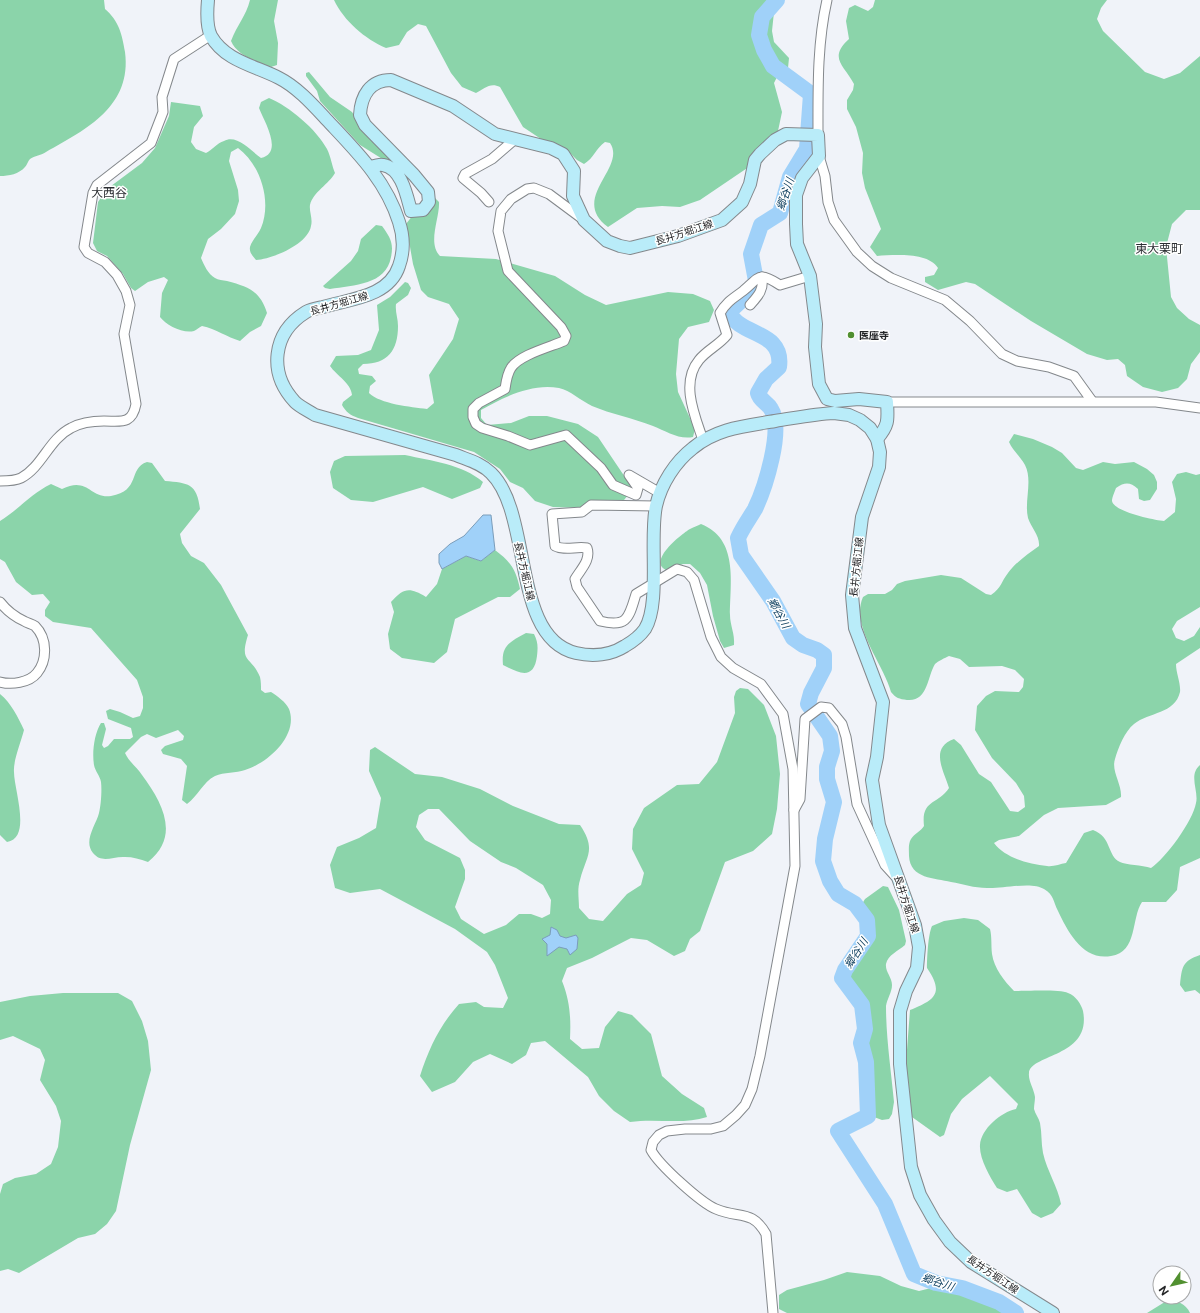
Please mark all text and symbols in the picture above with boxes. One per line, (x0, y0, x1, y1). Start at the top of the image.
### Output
water label: 郷谷川 (774, 176, 796, 212)
district label: 大西谷 (91, 186, 127, 200)
street label: 長井方堀江線 (654, 217, 714, 247)
district label: 東大栗町 (1135, 242, 1183, 256)
street label: 長井方堀江線 (309, 289, 369, 317)
place label: 医座寺 (859, 329, 889, 341)
marker: 医座寺 (846, 330, 856, 340)
street label: 長井方堀江線 (847, 537, 865, 597)
street label: 長井方堀江線 (512, 540, 538, 602)
water label: 郷谷川 (766, 596, 793, 631)
street label: 長井方堀江線 (892, 874, 922, 934)
water label: 郷谷川 (842, 935, 871, 970)
street label: 長井方堀江線 (965, 1252, 1021, 1296)
north arrow (1152, 1265, 1192, 1305)
water label: 郷谷川 (920, 1271, 956, 1293)
text: N (1156, 1284, 1171, 1298)

